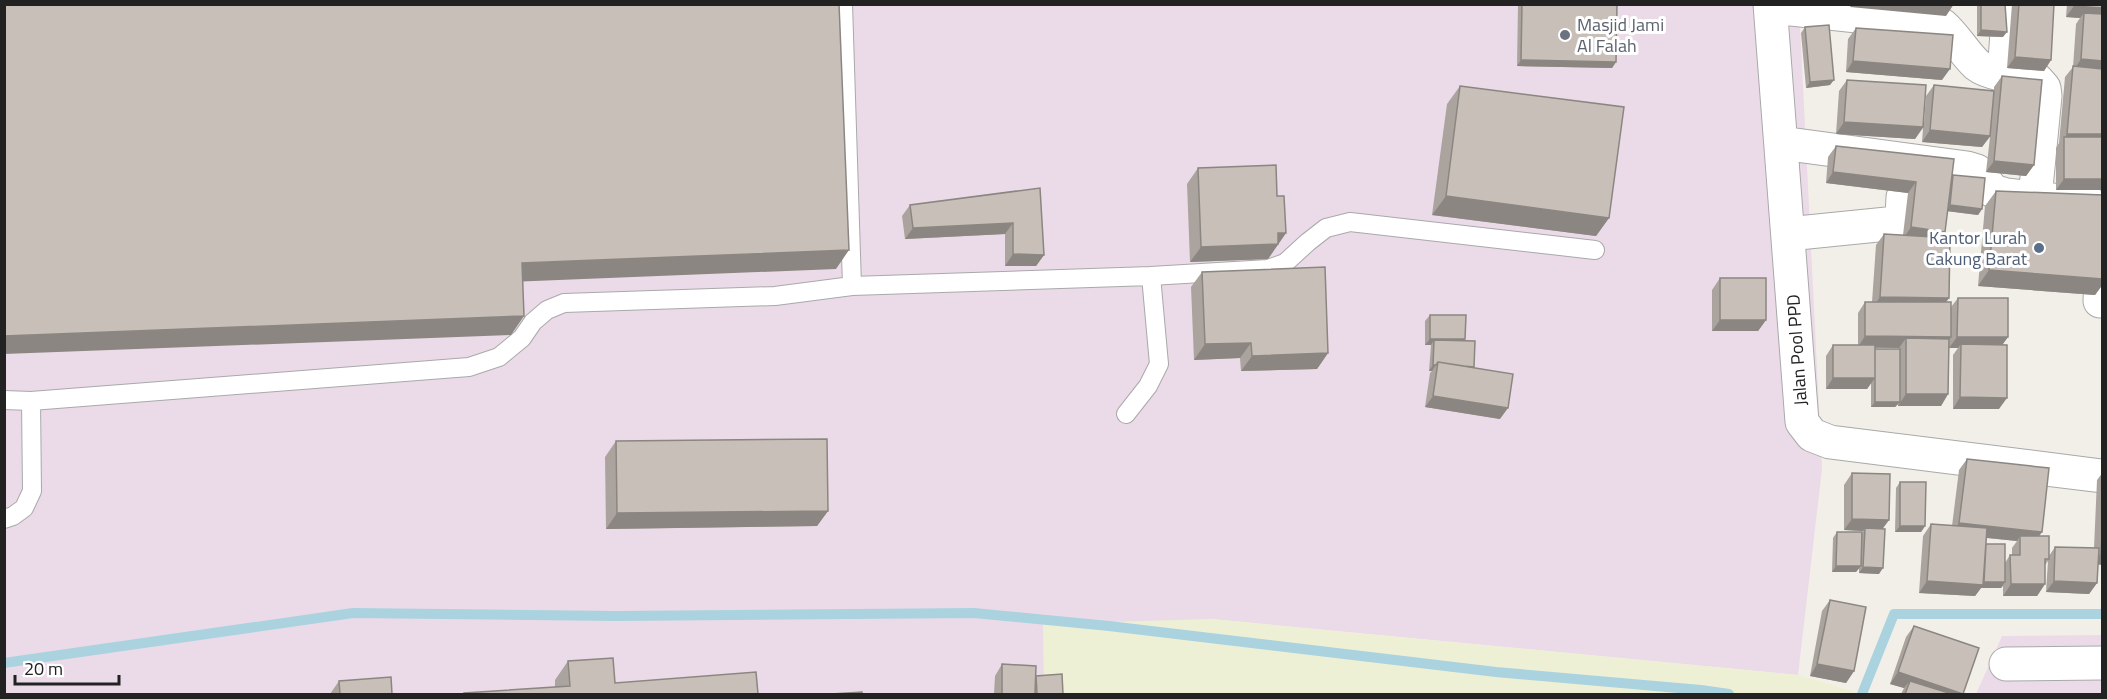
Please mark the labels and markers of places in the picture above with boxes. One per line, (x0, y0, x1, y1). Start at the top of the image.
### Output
place label: Masjid Jami Al Falah (1577, 11, 1664, 59)
marker: Masjid Jami Al Falah (1558, 28, 1572, 42)
place label: Kantor Lurah Cakung Barat (1925, 224, 2028, 272)
marker: Kantor Lurah Cakung Barat (2032, 241, 2046, 255)

